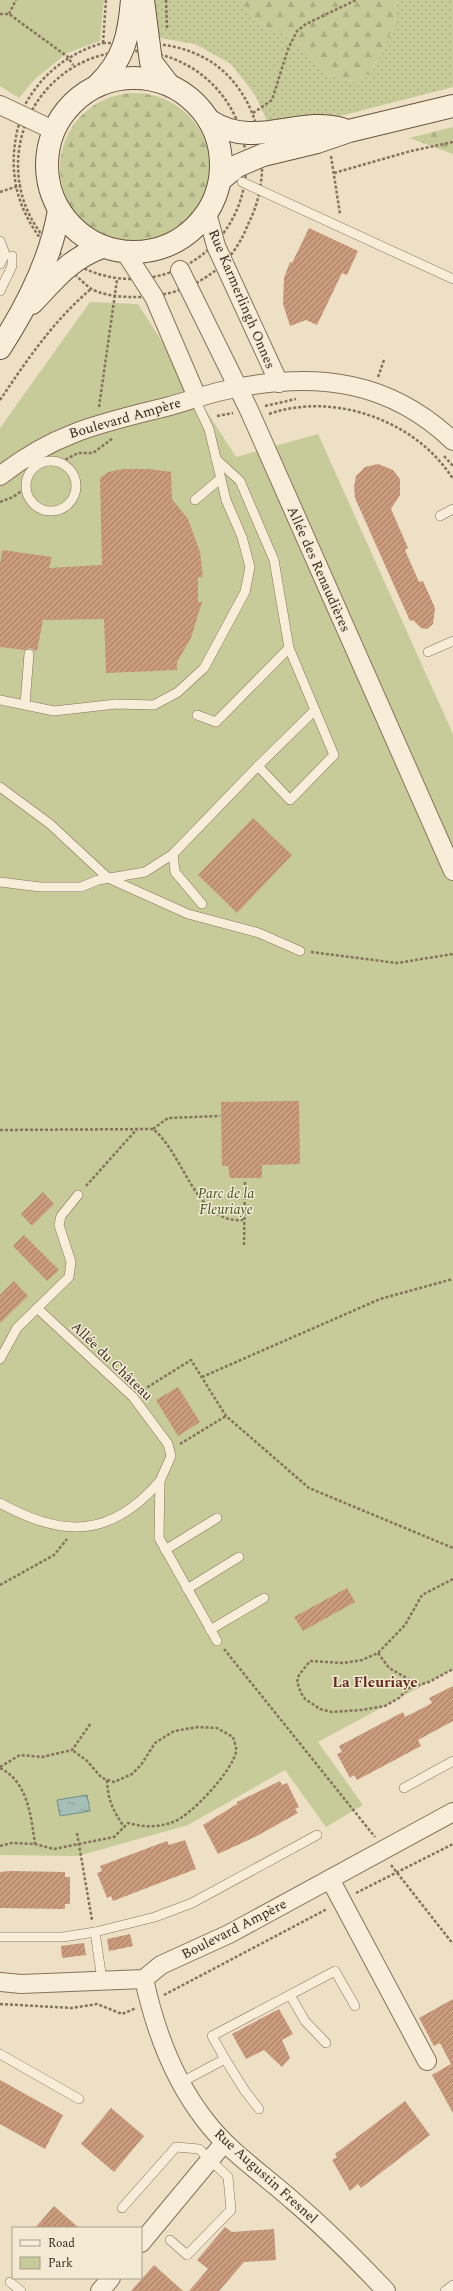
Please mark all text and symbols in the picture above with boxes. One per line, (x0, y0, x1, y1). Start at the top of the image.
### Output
street label: Rue Karmerlingh Onnes (203, 226, 281, 372)
street label: Boulevard Ampère (66, 392, 184, 444)
street label: Allée des Renaudières (282, 503, 356, 635)
park label: Parc de la Fleuriaye (198, 1183, 254, 1220)
street label: Allée du Château (66, 1316, 158, 1406)
district label: La Fleuriaye (332, 1671, 418, 1694)
street label: Boulevard Ampère (178, 1893, 291, 1965)
street label: Rue Augustin Fresnel (209, 2124, 323, 2228)
legend (12, 2227, 142, 2279)
text: Road (48, 2234, 75, 2253)
text: Park (48, 2254, 73, 2273)

